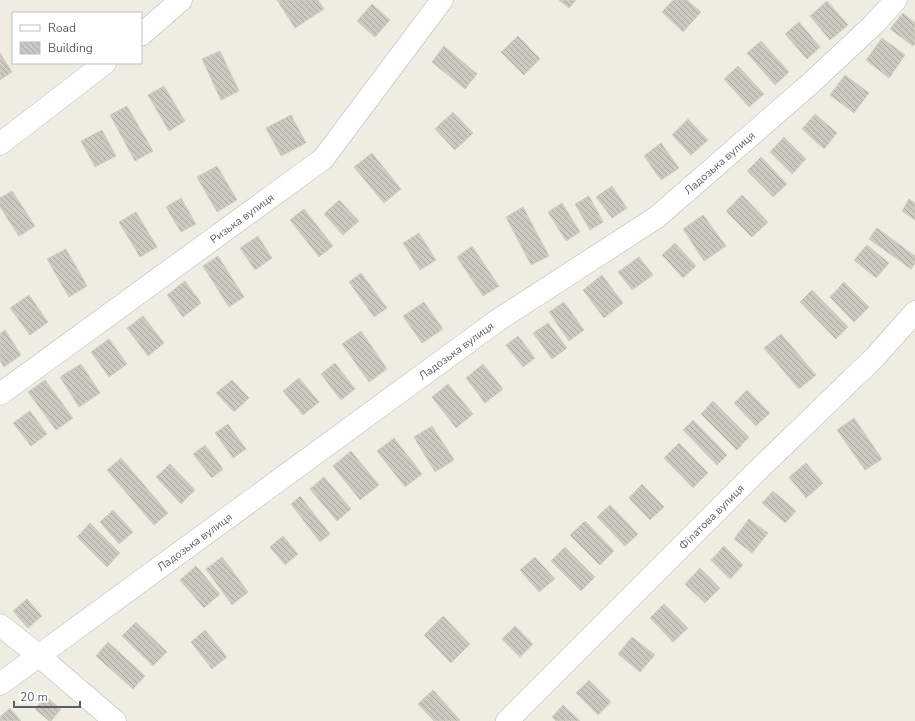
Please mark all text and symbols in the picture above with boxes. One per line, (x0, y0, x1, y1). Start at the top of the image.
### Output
legend (12, 12, 142, 64)
text: Road (48, 20, 76, 36)
text: Building (48, 40, 93, 56)
street label: Ладозька вулиця (681, 128, 758, 198)
street label: Ризька вулиця (207, 190, 277, 247)
street label: Ладозька вулиця (416, 318, 497, 383)
street label: Філатова вулиця (676, 481, 748, 553)
street label: Ладозька вулиця (154, 510, 235, 575)
scale bar (14, 683, 80, 709)
text: 20 m (20, 689, 48, 705)

